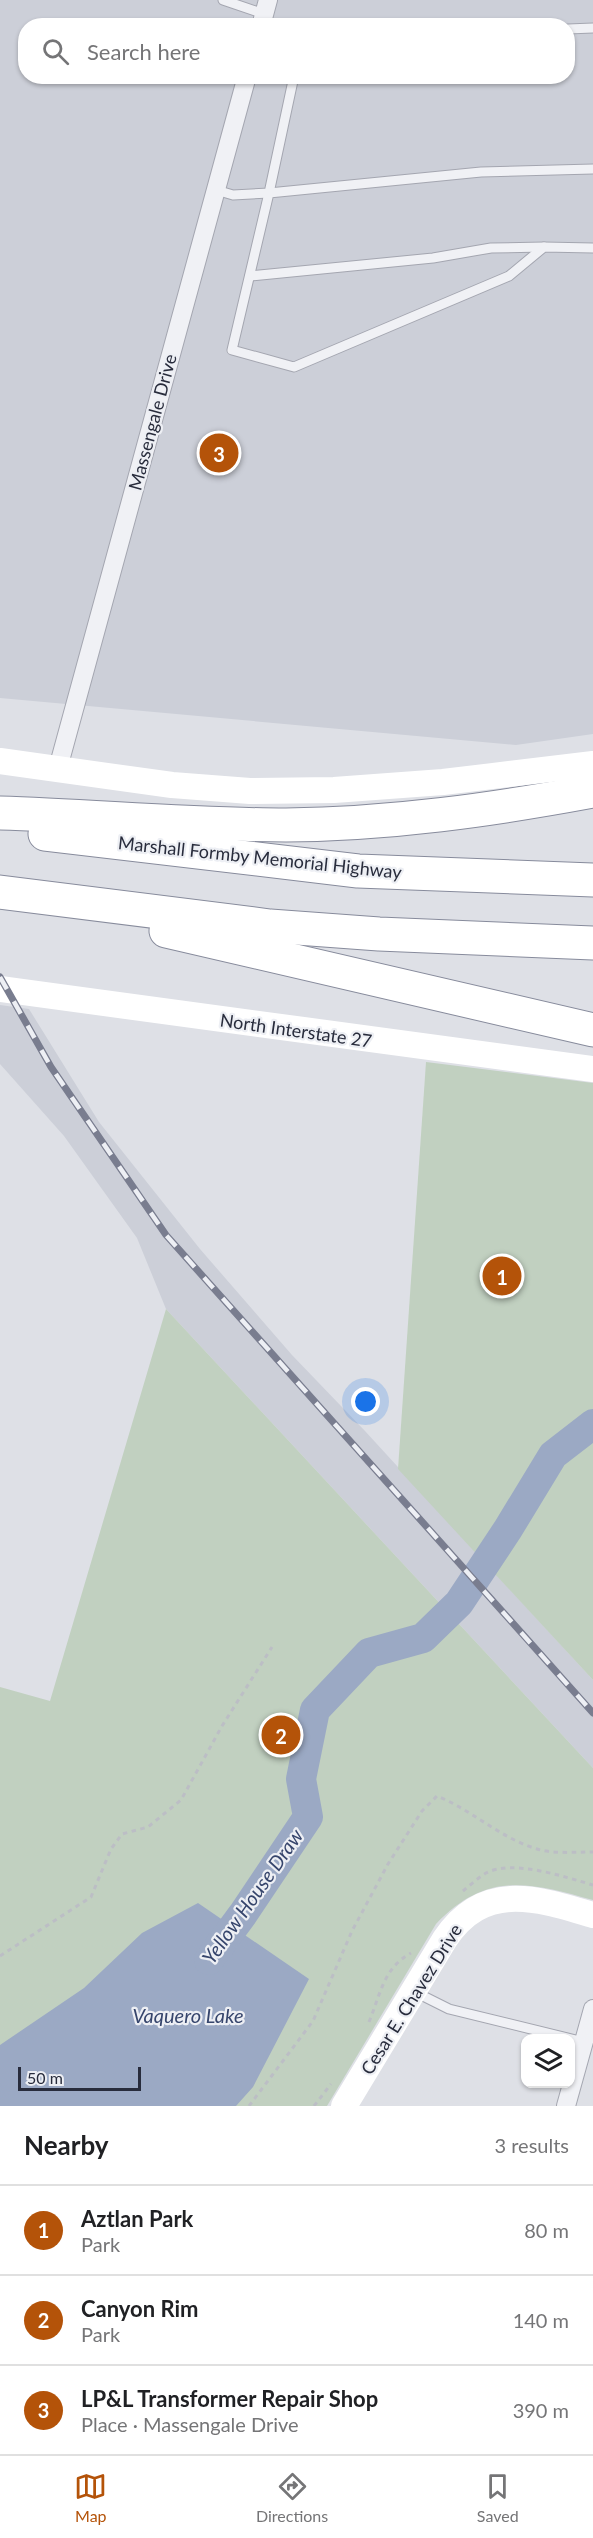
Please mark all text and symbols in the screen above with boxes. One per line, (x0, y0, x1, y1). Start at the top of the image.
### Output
search box (18, 18, 575, 84)
icon: search (39, 35, 72, 68)
text: Search here (87, 38, 200, 65)
street label: Massengale Drive (123, 351, 181, 493)
pin: 3 (200, 430, 238, 476)
street label: Marshall Formby Memorial Highway (117, 831, 404, 883)
street label: North Interstate 27 (219, 1008, 373, 1052)
pin: 1 (482, 1254, 522, 1298)
your location (351, 1387, 380, 1416)
pin: 2 (262, 1712, 300, 1758)
water label: Yellow House Draw (196, 1823, 308, 1968)
street label: Cesar E. Chavez Drive (356, 1920, 466, 2078)
water label: Vaquero Lake (132, 2003, 244, 2027)
map controls (521, 2034, 575, 2088)
button: layers (521, 2034, 575, 2088)
scale bar (18, 2064, 141, 2092)
text: 50 m (27, 2068, 63, 2087)
text: Nearby (24, 2129, 109, 2161)
text: 3 results (494, 2133, 569, 2157)
text: Aztlan Park (81, 2205, 193, 2232)
text: 1 (38, 2218, 49, 2242)
text: 80 m (524, 2218, 569, 2242)
text: Park (81, 2232, 120, 2256)
text: Canyon Rim (81, 2295, 198, 2322)
text: 2 (38, 2308, 49, 2332)
text: 140 m (513, 2308, 569, 2332)
text: Park (81, 2322, 120, 2346)
text: LP&L Transformer Repair Shop (81, 2385, 378, 2412)
text: 3 (38, 2398, 49, 2422)
text: 390 m (513, 2398, 569, 2422)
text: Place · Massengale Drive (81, 2412, 299, 2436)
tab: Map (74, 2470, 107, 2525)
tab: Directions (256, 2470, 328, 2525)
tab: Saved (477, 2470, 519, 2525)

